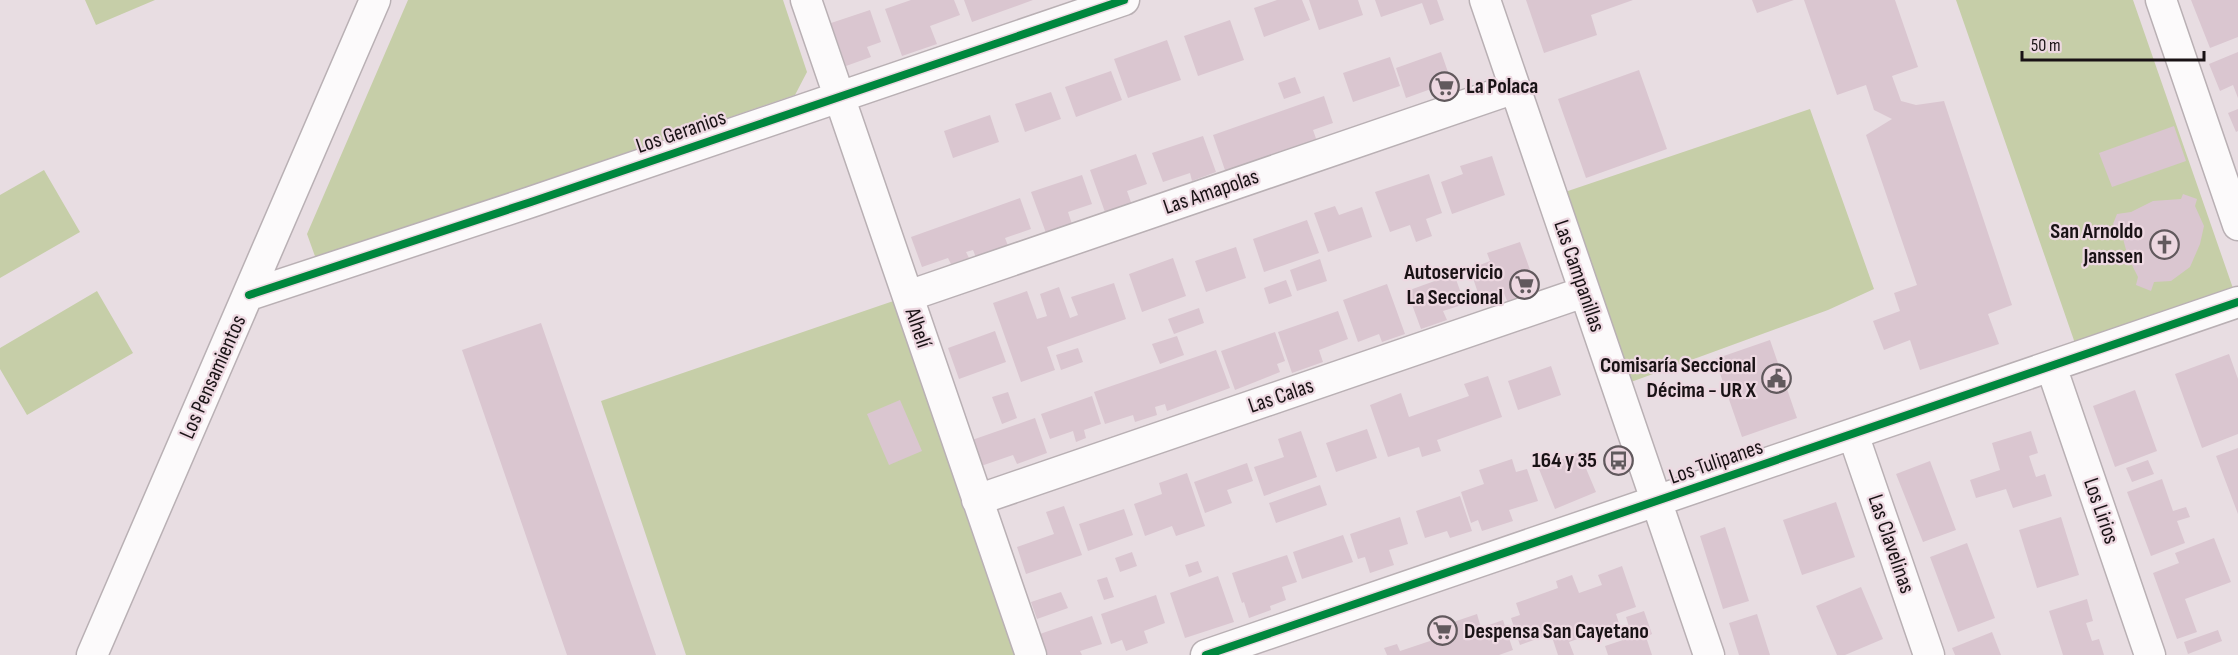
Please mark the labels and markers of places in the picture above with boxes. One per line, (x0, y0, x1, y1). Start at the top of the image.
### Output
supermarket icon: La Polaca (1429, 70, 1461, 102)
place label: La Polaca (1466, 73, 1538, 100)
place label: San Arnoldo Janssen (2050, 218, 2143, 270)
church icon: San Arnoldo Janssen (2148, 228, 2180, 260)
place label: Autoservicio La Seccional (1403, 259, 1503, 311)
supermarket icon: Autoservicio La Seccional (1508, 269, 1540, 301)
place label: Comisaría Seccional Décima - UR X (1600, 352, 1757, 404)
public building icon: Comisaría Seccional Décima - UR X (1761, 362, 1793, 394)
bus stop icon: 164 y 35 (1602, 444, 1634, 476)
place label: 164 y 35 (1532, 447, 1597, 474)
supermarket icon: Despensa San Cayetano (1427, 615, 1459, 647)
place label: Despensa San Cayetano (1464, 618, 1649, 645)

